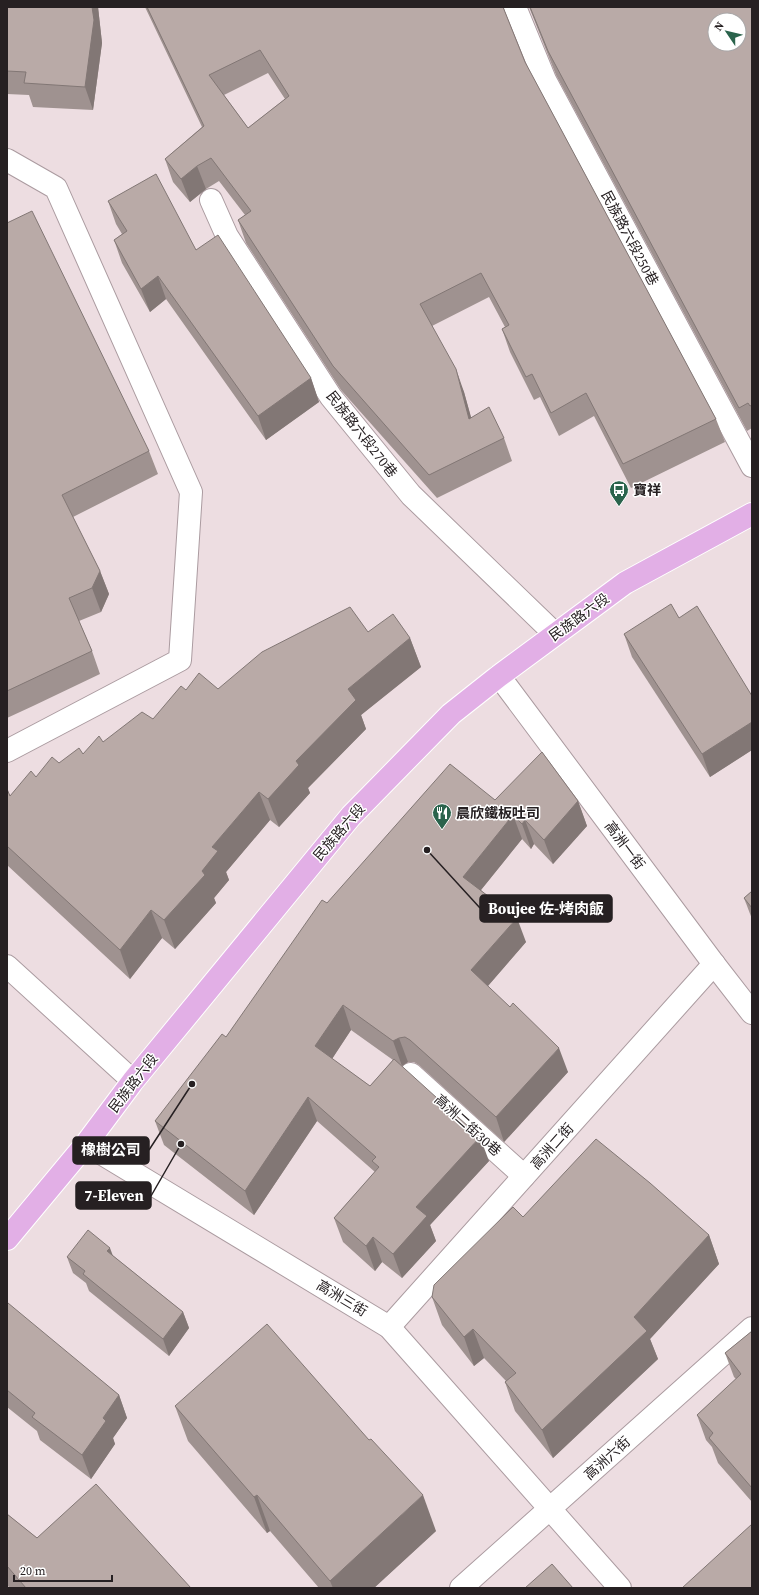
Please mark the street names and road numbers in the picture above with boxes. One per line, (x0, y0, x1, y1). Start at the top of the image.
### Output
street label: 民族路六段250巷 (597, 187, 663, 289)
street label: 民族路六段270巷 (322, 386, 402, 482)
street label: 民族路六段 (545, 588, 613, 646)
street label: 民族路六段 (308, 799, 370, 865)
street label: 高洲一街 (600, 817, 650, 873)
street label: 民族路六段 (104, 1049, 162, 1117)
street label: 高洲二街30巷 (430, 1089, 506, 1161)
street label: 高洲二街 (526, 1119, 578, 1173)
street label: 高洲三街 (313, 1275, 371, 1321)
street label: 高洲六街 (580, 1432, 634, 1484)

